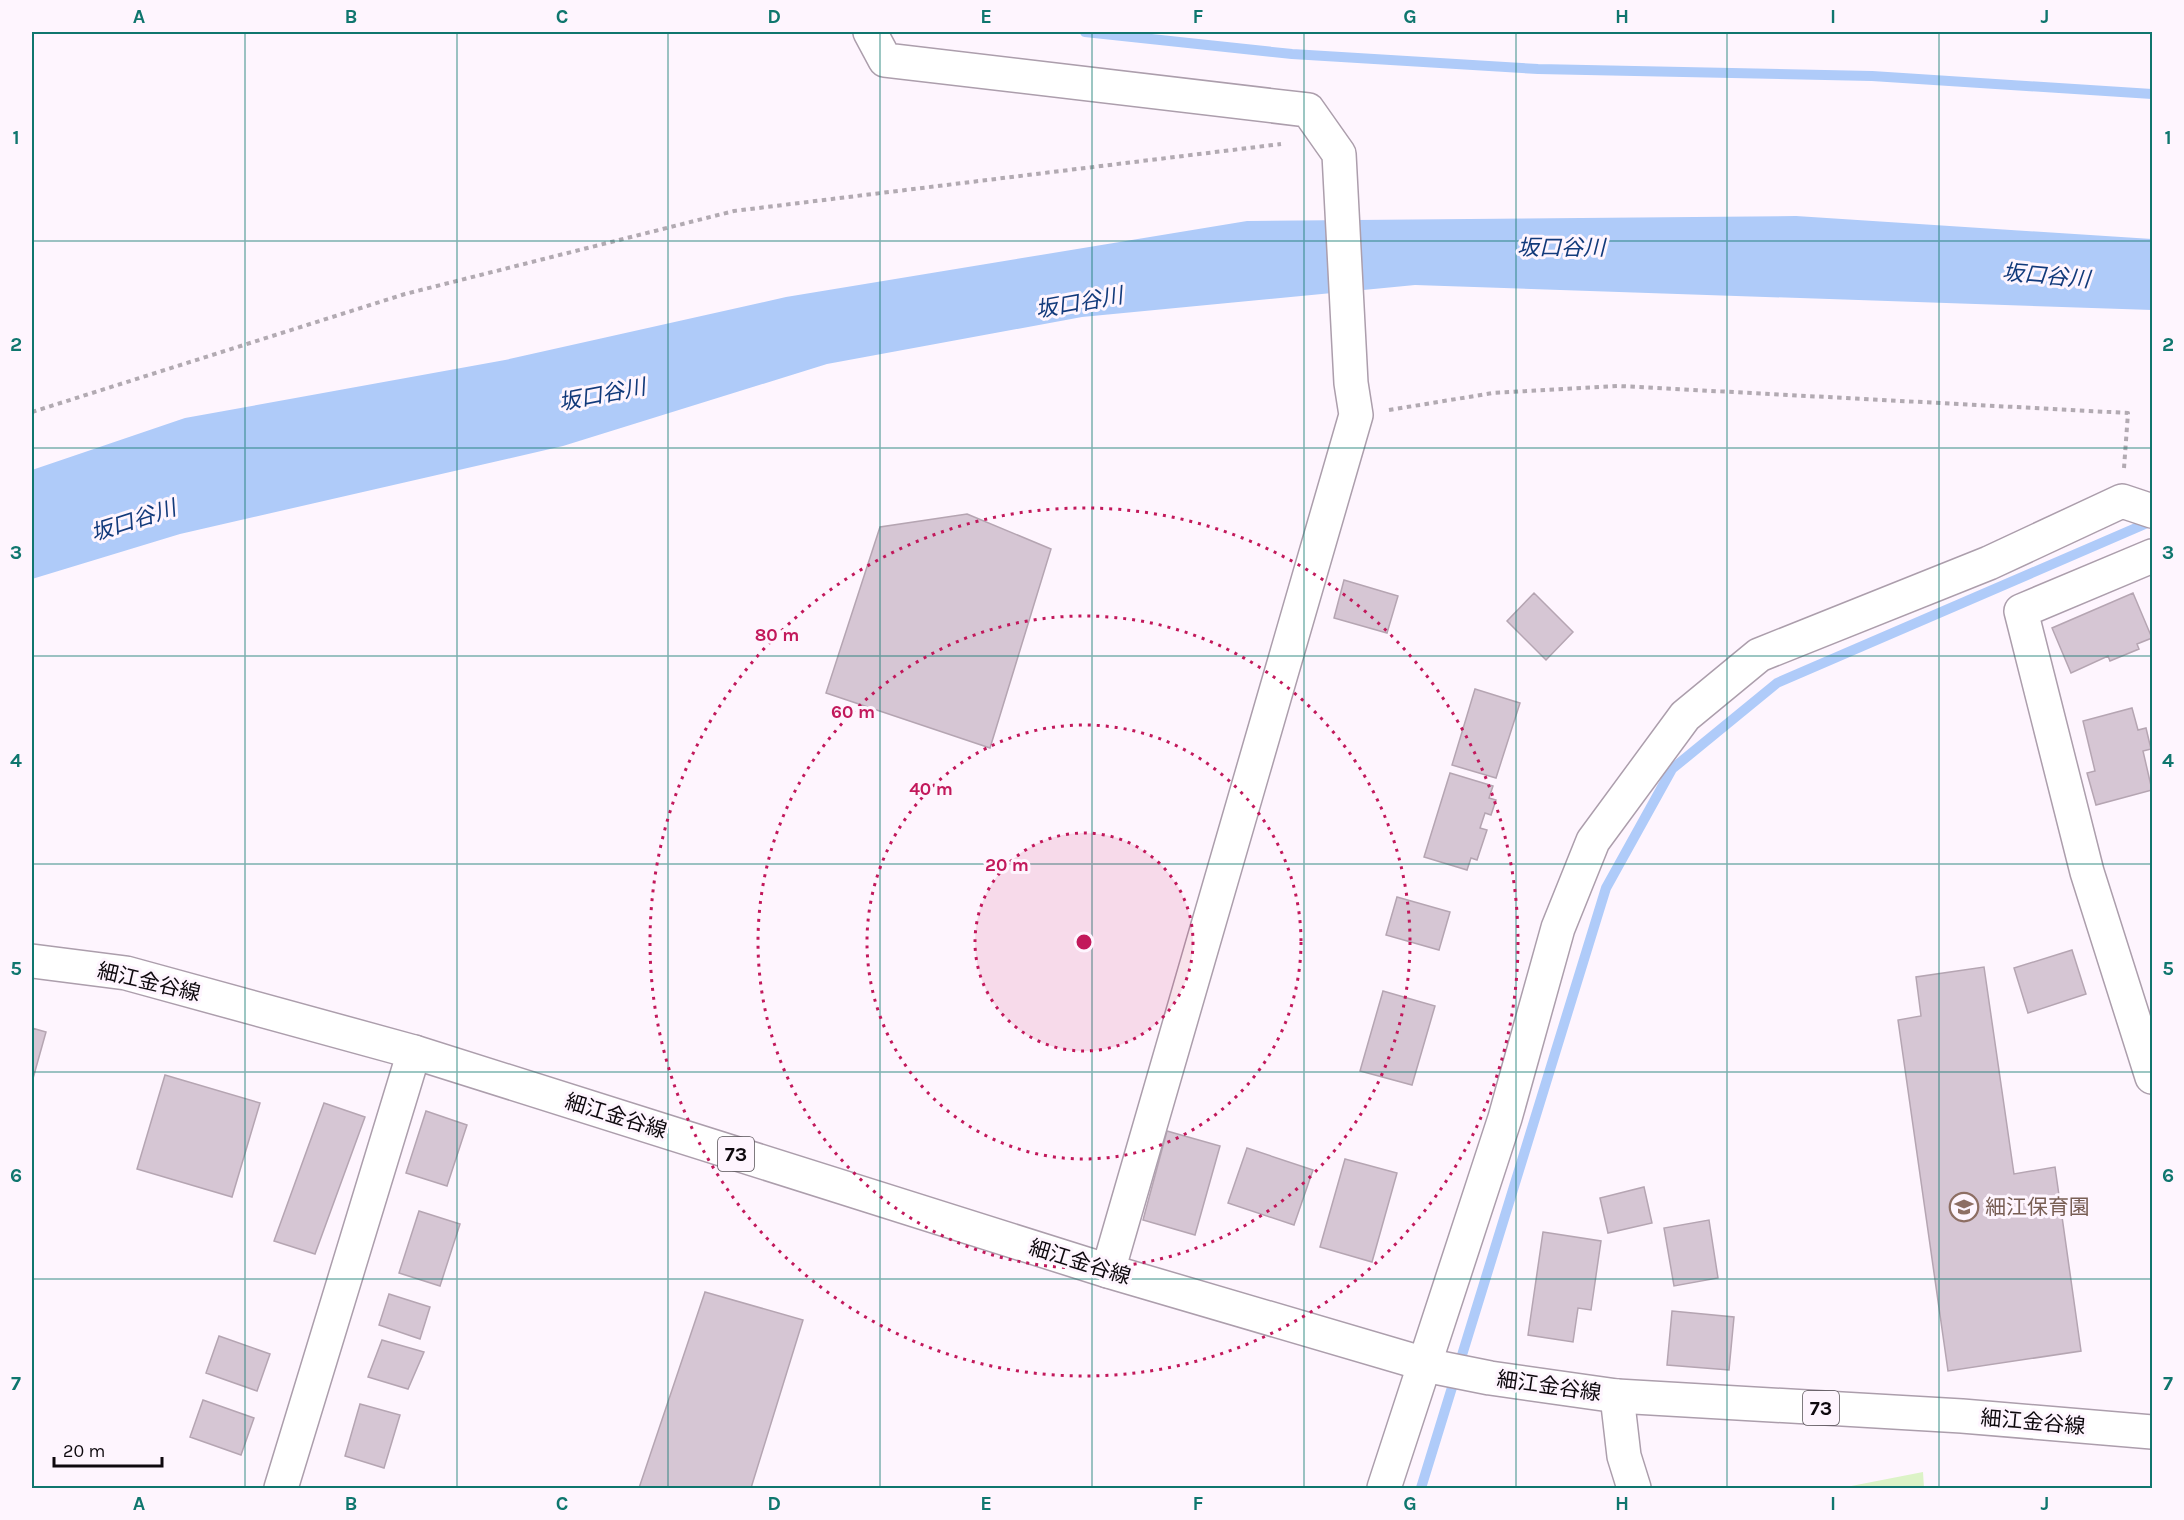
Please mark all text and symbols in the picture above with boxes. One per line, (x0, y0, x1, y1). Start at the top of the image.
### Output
text: A (133, 5, 146, 28)
text: B (345, 5, 357, 28)
text: C (556, 5, 568, 28)
text: D (767, 5, 781, 28)
text: E (980, 5, 992, 28)
text: F (1193, 5, 1204, 28)
text: G (1403, 5, 1417, 28)
text: H (1615, 5, 1629, 28)
text: I (1830, 5, 1836, 28)
text: J (2041, 5, 2049, 28)
text: 1 (12, 126, 20, 149)
text: 1 (2164, 126, 2172, 149)
water label: 坂口谷川 (1517, 235, 1607, 261)
water label: 坂口谷川 (2001, 259, 2093, 293)
water label: 坂口谷川 (1034, 282, 1127, 323)
text: 2 (10, 333, 22, 356)
text: 2 (2162, 333, 2174, 356)
water label: 坂口谷川 (557, 373, 650, 416)
water label: 坂口谷川 (87, 494, 181, 547)
text: 3 (10, 541, 22, 564)
text: 3 (2162, 541, 2174, 564)
text: 80 m (755, 624, 799, 646)
text: 60 m (831, 701, 875, 723)
text: 4 (10, 749, 22, 772)
text: 4 (2162, 749, 2174, 772)
text: 40 m (909, 778, 953, 800)
text: 20 m (985, 854, 1029, 876)
centre of rings (1074, 932, 1094, 952)
text: 5 (10, 957, 22, 980)
text: 5 (2162, 957, 2174, 980)
street label: 細江金谷線 (95, 958, 203, 1006)
street label: 細江金谷線 (562, 1089, 670, 1143)
road number: 73 (718, 1137, 754, 1171)
text: 6 (10, 1164, 22, 1187)
text: 6 (2162, 1164, 2174, 1187)
school or university icon: 細江保育園 (1948, 1191, 1980, 1223)
place label: 細江保育園 (1985, 1195, 2090, 1219)
street label: 細江金谷線 (1026, 1235, 1134, 1289)
street label: 細江金谷線 (1495, 1367, 1603, 1405)
text: 7 (11, 1372, 21, 1395)
text: 7 (2163, 1372, 2173, 1395)
road number: 73 (1803, 1391, 1839, 1425)
street label: 細江金谷線 (1980, 1405, 2086, 1439)
scale bar (54, 1430, 162, 1468)
text: 20 m (63, 1440, 105, 1462)
text: A (133, 1492, 146, 1515)
text: B (345, 1492, 357, 1515)
text: C (556, 1492, 568, 1515)
text: D (767, 1492, 781, 1515)
text: E (980, 1492, 992, 1515)
text: F (1193, 1492, 1204, 1515)
text: G (1403, 1492, 1417, 1515)
text: H (1615, 1492, 1629, 1515)
text: I (1830, 1492, 1836, 1515)
text: J (2041, 1492, 2049, 1515)

